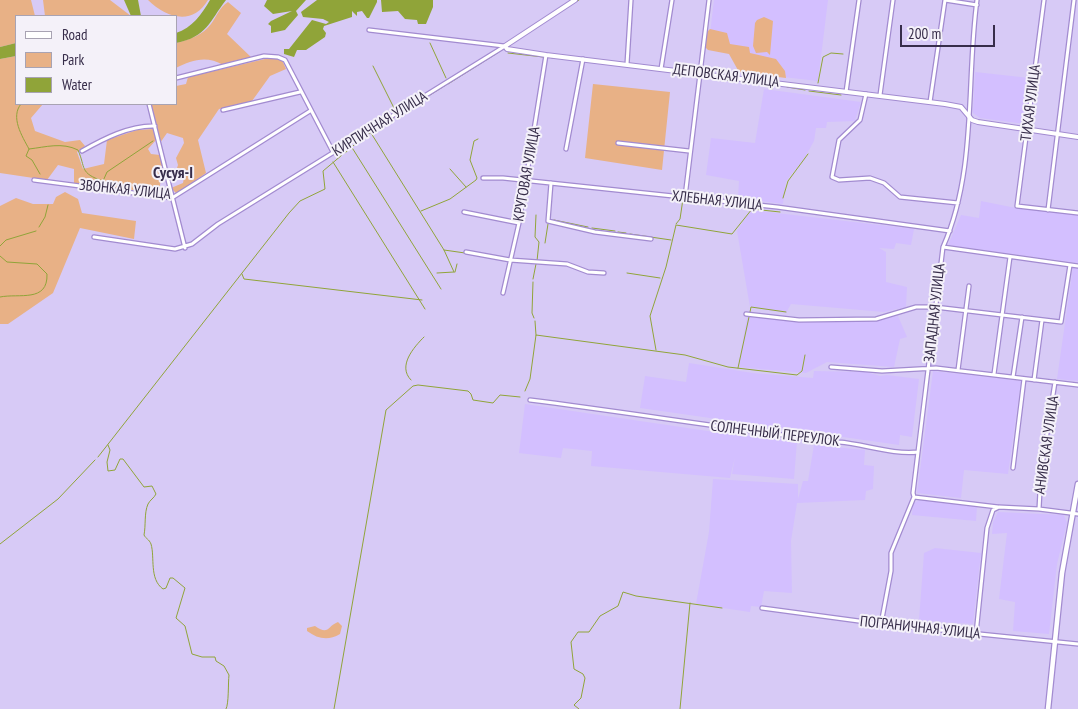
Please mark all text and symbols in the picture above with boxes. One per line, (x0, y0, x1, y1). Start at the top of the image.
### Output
legend (15, 15, 178, 105)
scale bar (903, 15, 998, 47)
text: 200 m (908, 24, 941, 43)
text: Road (62, 25, 88, 44)
text: Park (62, 50, 84, 69)
street label: ДЕПОВСКАЯ УЛИЦА (672, 61, 780, 91)
street label: ТИХАЯ УЛИЦА (1017, 64, 1045, 142)
text: Water (62, 75, 92, 94)
street label: КИРПИЧНАЯ УЛИЦА (329, 88, 431, 160)
street label: КРУГОВАЯ УЛИЦА (510, 125, 544, 223)
district label: Сусуя-I (153, 163, 193, 183)
street label: ЗВОНКАЯ УЛИЦА (78, 176, 172, 204)
street label: ХЛЕБНАЯ УЛИЦА (671, 187, 763, 215)
street label: ЗАПАДНАЯ УЛИЦА (921, 263, 949, 363)
street label: АНИВСКАЯ УЛИЦА (1031, 394, 1063, 496)
street label: СОЛНЕЧНЫЙ ПЕРЕУЛОК (709, 417, 841, 451)
street label: ПОГРАНИЧНАЯ УЛИЦА (859, 613, 981, 643)

